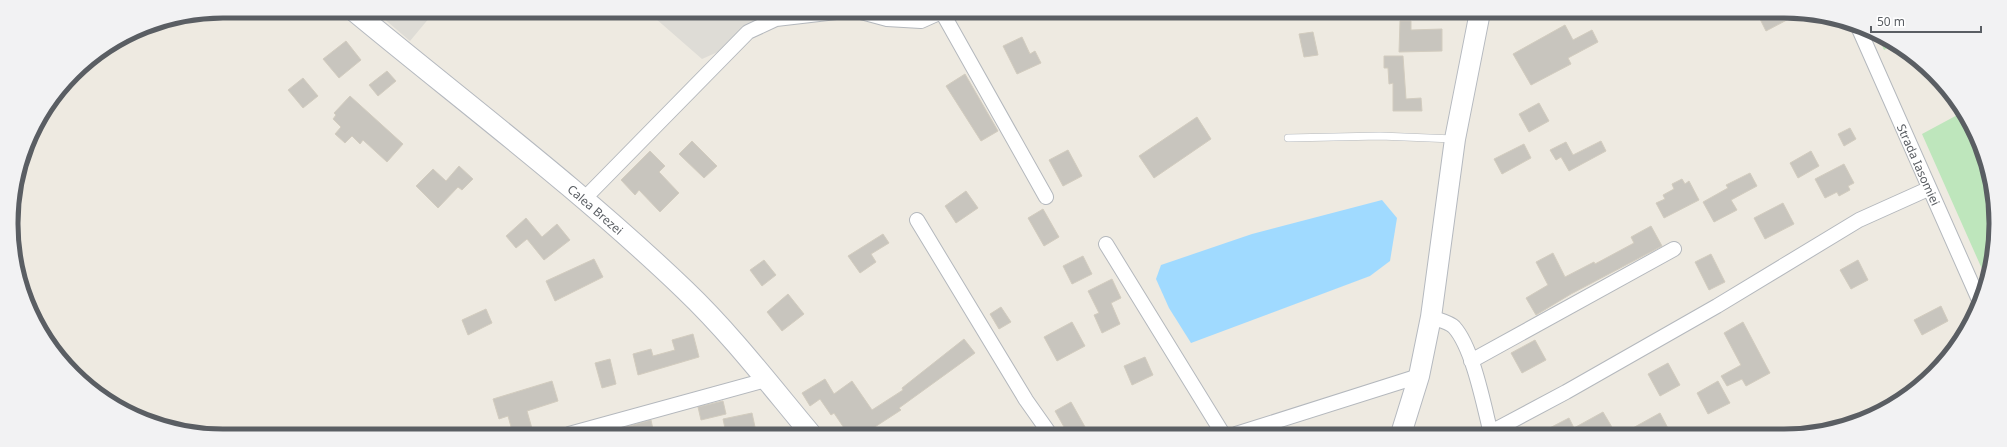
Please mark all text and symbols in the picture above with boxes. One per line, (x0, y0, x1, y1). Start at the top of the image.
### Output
scale bar (1871, 8, 1981, 34)
text: 50 m (1877, 13, 1905, 30)
street label: Strada Iasomiei (1893, 121, 1944, 208)
street label: Calea Brezei (564, 181, 627, 239)

